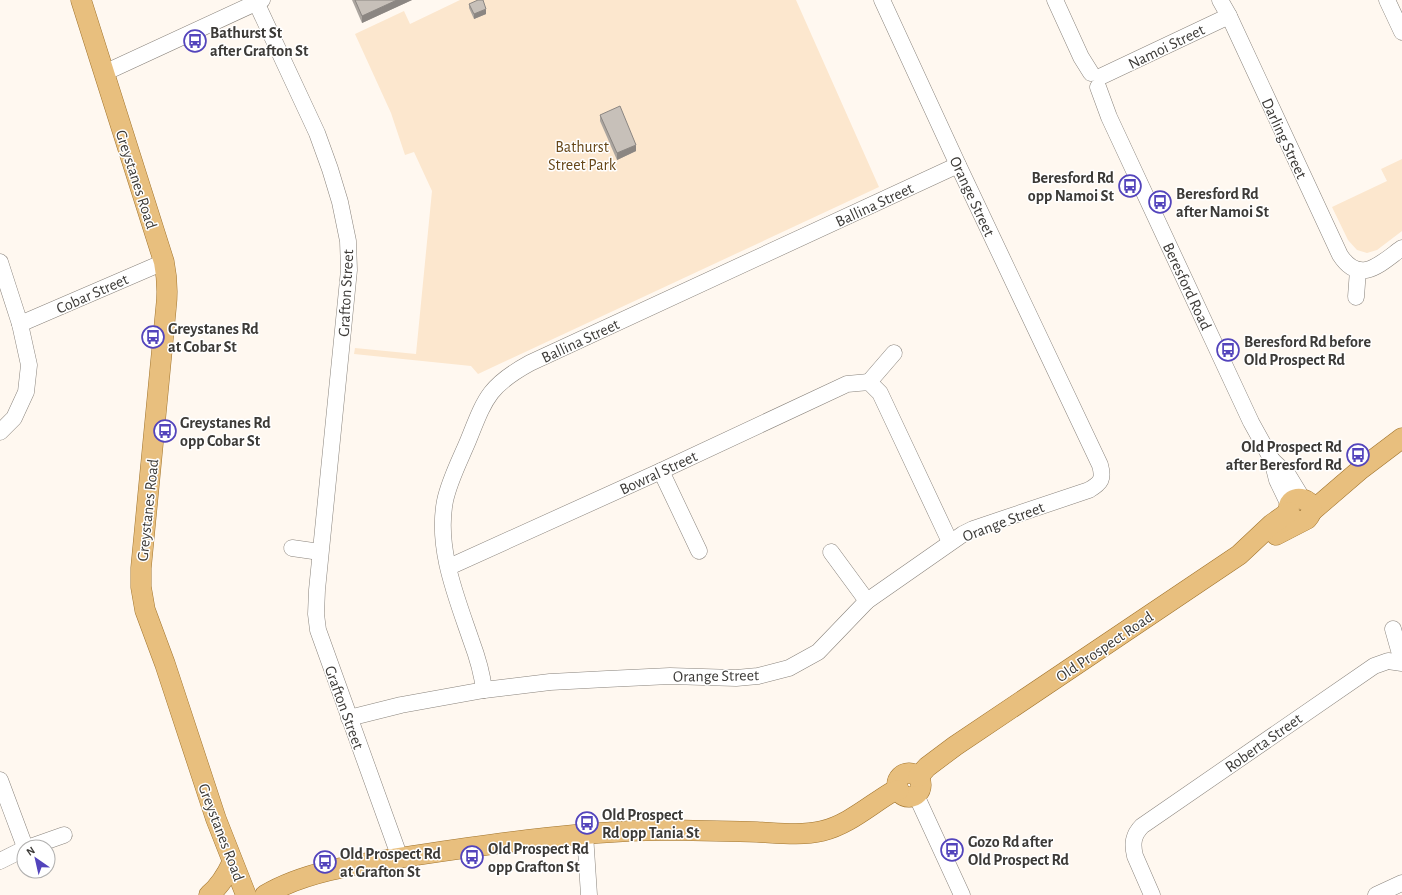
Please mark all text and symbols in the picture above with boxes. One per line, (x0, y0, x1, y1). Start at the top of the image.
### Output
street label: Namoi Street (1126, 22, 1207, 72)
place label: Bathurst St after Grafton St (210, 25, 309, 59)
bus stop icon: Bathurst St after Grafton St (182, 28, 208, 54)
street label: Darling Street (1258, 96, 1310, 181)
street label: Greystanes Road (112, 128, 160, 231)
park label: Bathurst Street Park (548, 139, 617, 173)
street label: Orange Street (947, 154, 998, 239)
place label: Beresford Rd opp Namoi St (1028, 170, 1115, 204)
bus stop icon: Beresford Rd opp Namoi St (1117, 173, 1143, 199)
street label: Ballina Street (833, 180, 916, 230)
place label: Beresford Rd after Namoi St (1176, 186, 1269, 220)
bus stop icon: Beresford Rd after Namoi St (1147, 189, 1173, 215)
street label: Beresford Road (1160, 240, 1214, 333)
street label: Grafton Street (336, 249, 356, 337)
street label: Cobar Street (54, 271, 131, 317)
street label: Ballina Street (539, 316, 622, 366)
place label: Greystanes Rd at Cobar St (168, 321, 259, 355)
bus stop icon: Greystanes Rd at Cobar St (140, 324, 166, 350)
place label: Beresford Rd before Old Prospect Rd (1244, 334, 1371, 368)
bus stop icon: Beresford Rd before Old Prospect Rd (1215, 337, 1241, 363)
place label: Greystanes Rd opp Cobar St (180, 415, 271, 449)
bus stop icon: Greystanes Rd opp Cobar St (152, 418, 178, 444)
place label: Old Prospect Rd after Beresford Rd (1226, 439, 1343, 473)
bus stop icon: Old Prospect Rd after Beresford Rd (1345, 442, 1371, 468)
street label: Bowral Street (617, 448, 700, 498)
street label: Greystanes Road (135, 458, 162, 562)
street label: Orange Street (960, 499, 1046, 545)
street label: Old Prospect Road (1053, 609, 1156, 685)
street label: Grafton Street (322, 663, 367, 751)
street label: Orange Street (673, 667, 759, 685)
street label: Roberta Street (1222, 711, 1305, 775)
street label: Greystanes Road (194, 781, 247, 884)
place label: Old Prospect Rd opp Tania St (602, 807, 700, 841)
bus stop icon: Old Prospect Rd opp Tania St (574, 810, 600, 836)
place label: Gozo Rd after Old Prospect Rd (968, 834, 1069, 868)
bus stop icon: Gozo Rd after Old Prospect Rd (939, 837, 965, 863)
north arrow (16, 839, 56, 879)
place label: Old Prospect Rd opp Grafton St (488, 841, 589, 875)
text: N (24, 844, 37, 858)
bus stop icon: Old Prospect Rd opp Grafton St (459, 844, 485, 870)
place label: Old Prospect Rd at Grafton St (340, 846, 441, 880)
bus stop icon: Old Prospect Rd at Grafton St (312, 849, 338, 875)

